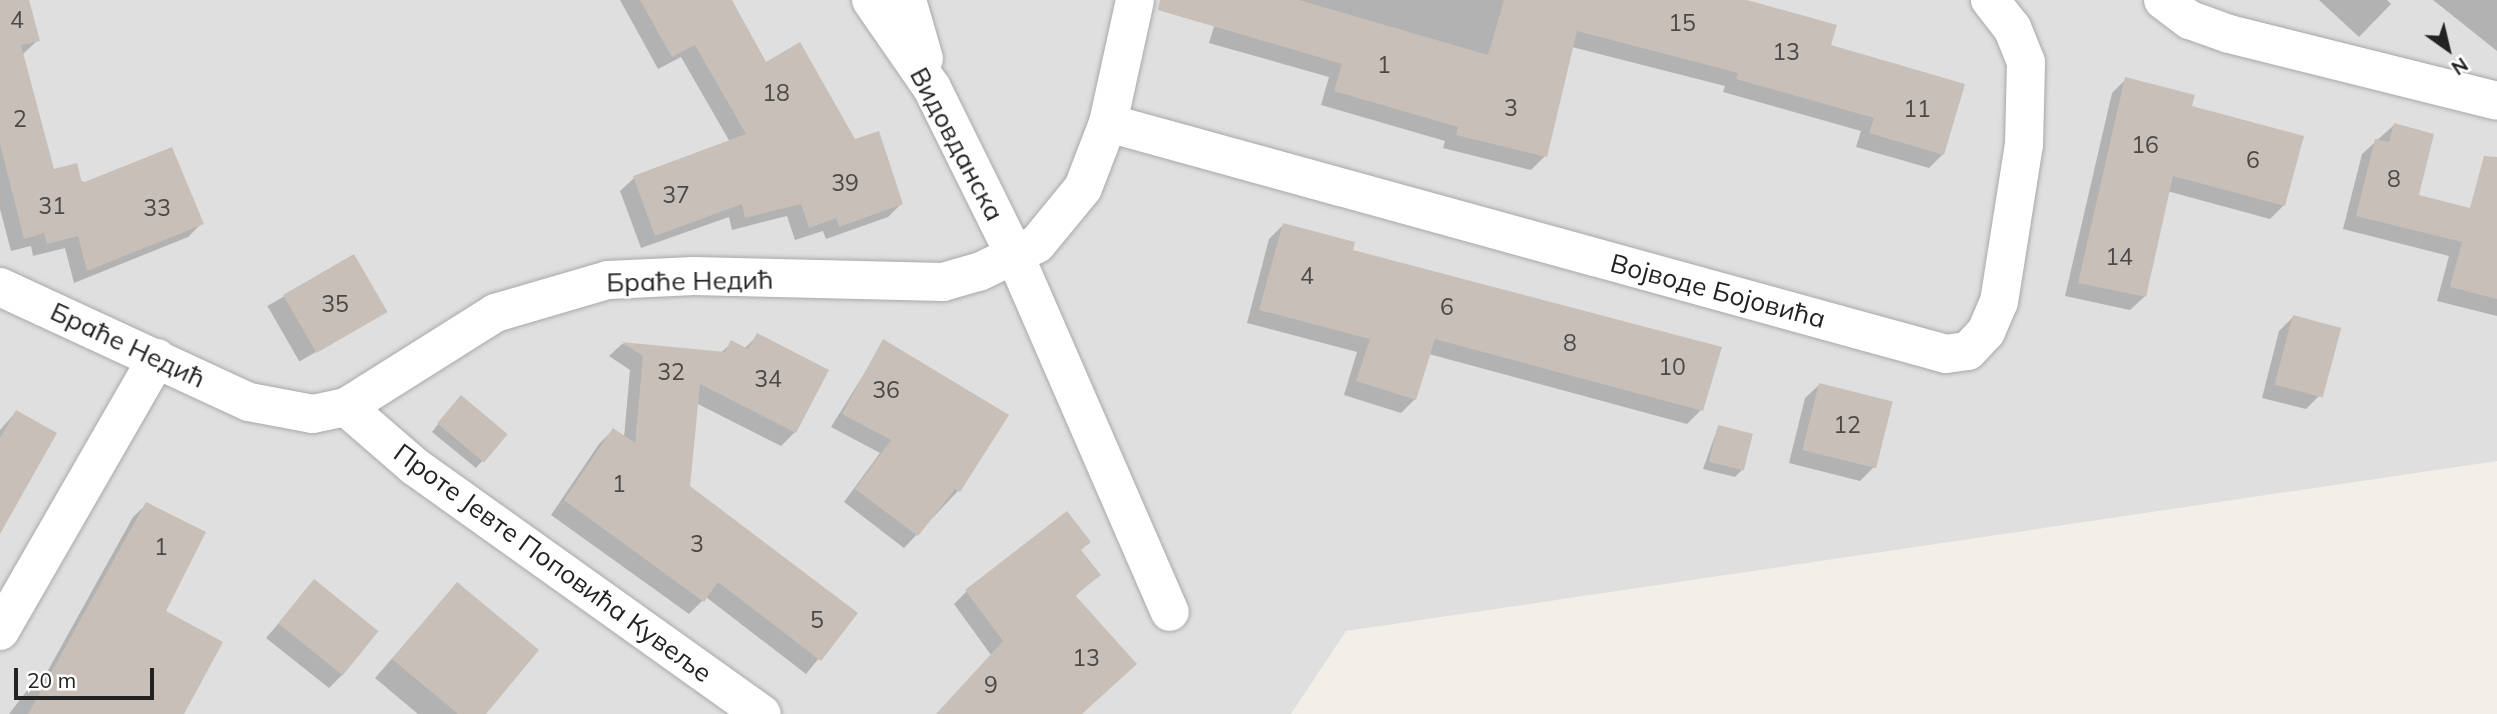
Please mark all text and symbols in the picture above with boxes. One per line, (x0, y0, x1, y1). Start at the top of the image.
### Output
house number: 4 (10, 6, 24, 34)
house number: 15 (1668, 9, 1696, 37)
north arrow (2413, 14, 2483, 84)
house number: 13 (1772, 38, 1800, 66)
house number: 1 (1377, 51, 1391, 79)
text: N (2447, 52, 2472, 80)
street label: Видовданска (904, 62, 1010, 226)
house number: 18 (762, 79, 790, 107)
house number: 3 (1504, 94, 1518, 122)
house number: 11 (1903, 95, 1931, 123)
house number: 2 (13, 105, 27, 133)
house number: 16 (2131, 131, 2159, 159)
house number: 6 (2246, 146, 2260, 174)
house number: 8 (2387, 165, 2401, 193)
house number: 39 (831, 169, 859, 197)
house number: 37 (662, 181, 690, 209)
house number: 31 (38, 192, 66, 220)
house number: 33 (143, 194, 171, 222)
house number: 14 (2105, 243, 2133, 271)
street label: Војводе Бојовића (1607, 247, 1829, 335)
house number: 4 (1300, 262, 1314, 290)
street label: Браће Недић (606, 264, 774, 298)
house number: 35 (321, 290, 349, 318)
house number: 6 (1440, 293, 1454, 321)
street label: Браће Недић (46, 296, 210, 394)
house number: 8 (1563, 329, 1577, 357)
house number: 10 (1658, 353, 1686, 381)
house number: 32 (657, 358, 685, 386)
house number: 34 (754, 365, 782, 393)
house number: 36 (872, 376, 900, 404)
house number: 12 (1833, 411, 1861, 439)
street label: Проте Јевте Поповића Кувеље (388, 437, 718, 689)
house number: 1 (612, 470, 626, 498)
house number: 3 (690, 530, 704, 558)
house number: 1 (154, 533, 168, 561)
house number: 5 (810, 606, 824, 634)
house number: 13 (1072, 644, 1100, 672)
scale bar (18, 654, 158, 698)
text: 20 m (27, 667, 76, 693)
house number: 9 (984, 671, 998, 699)

